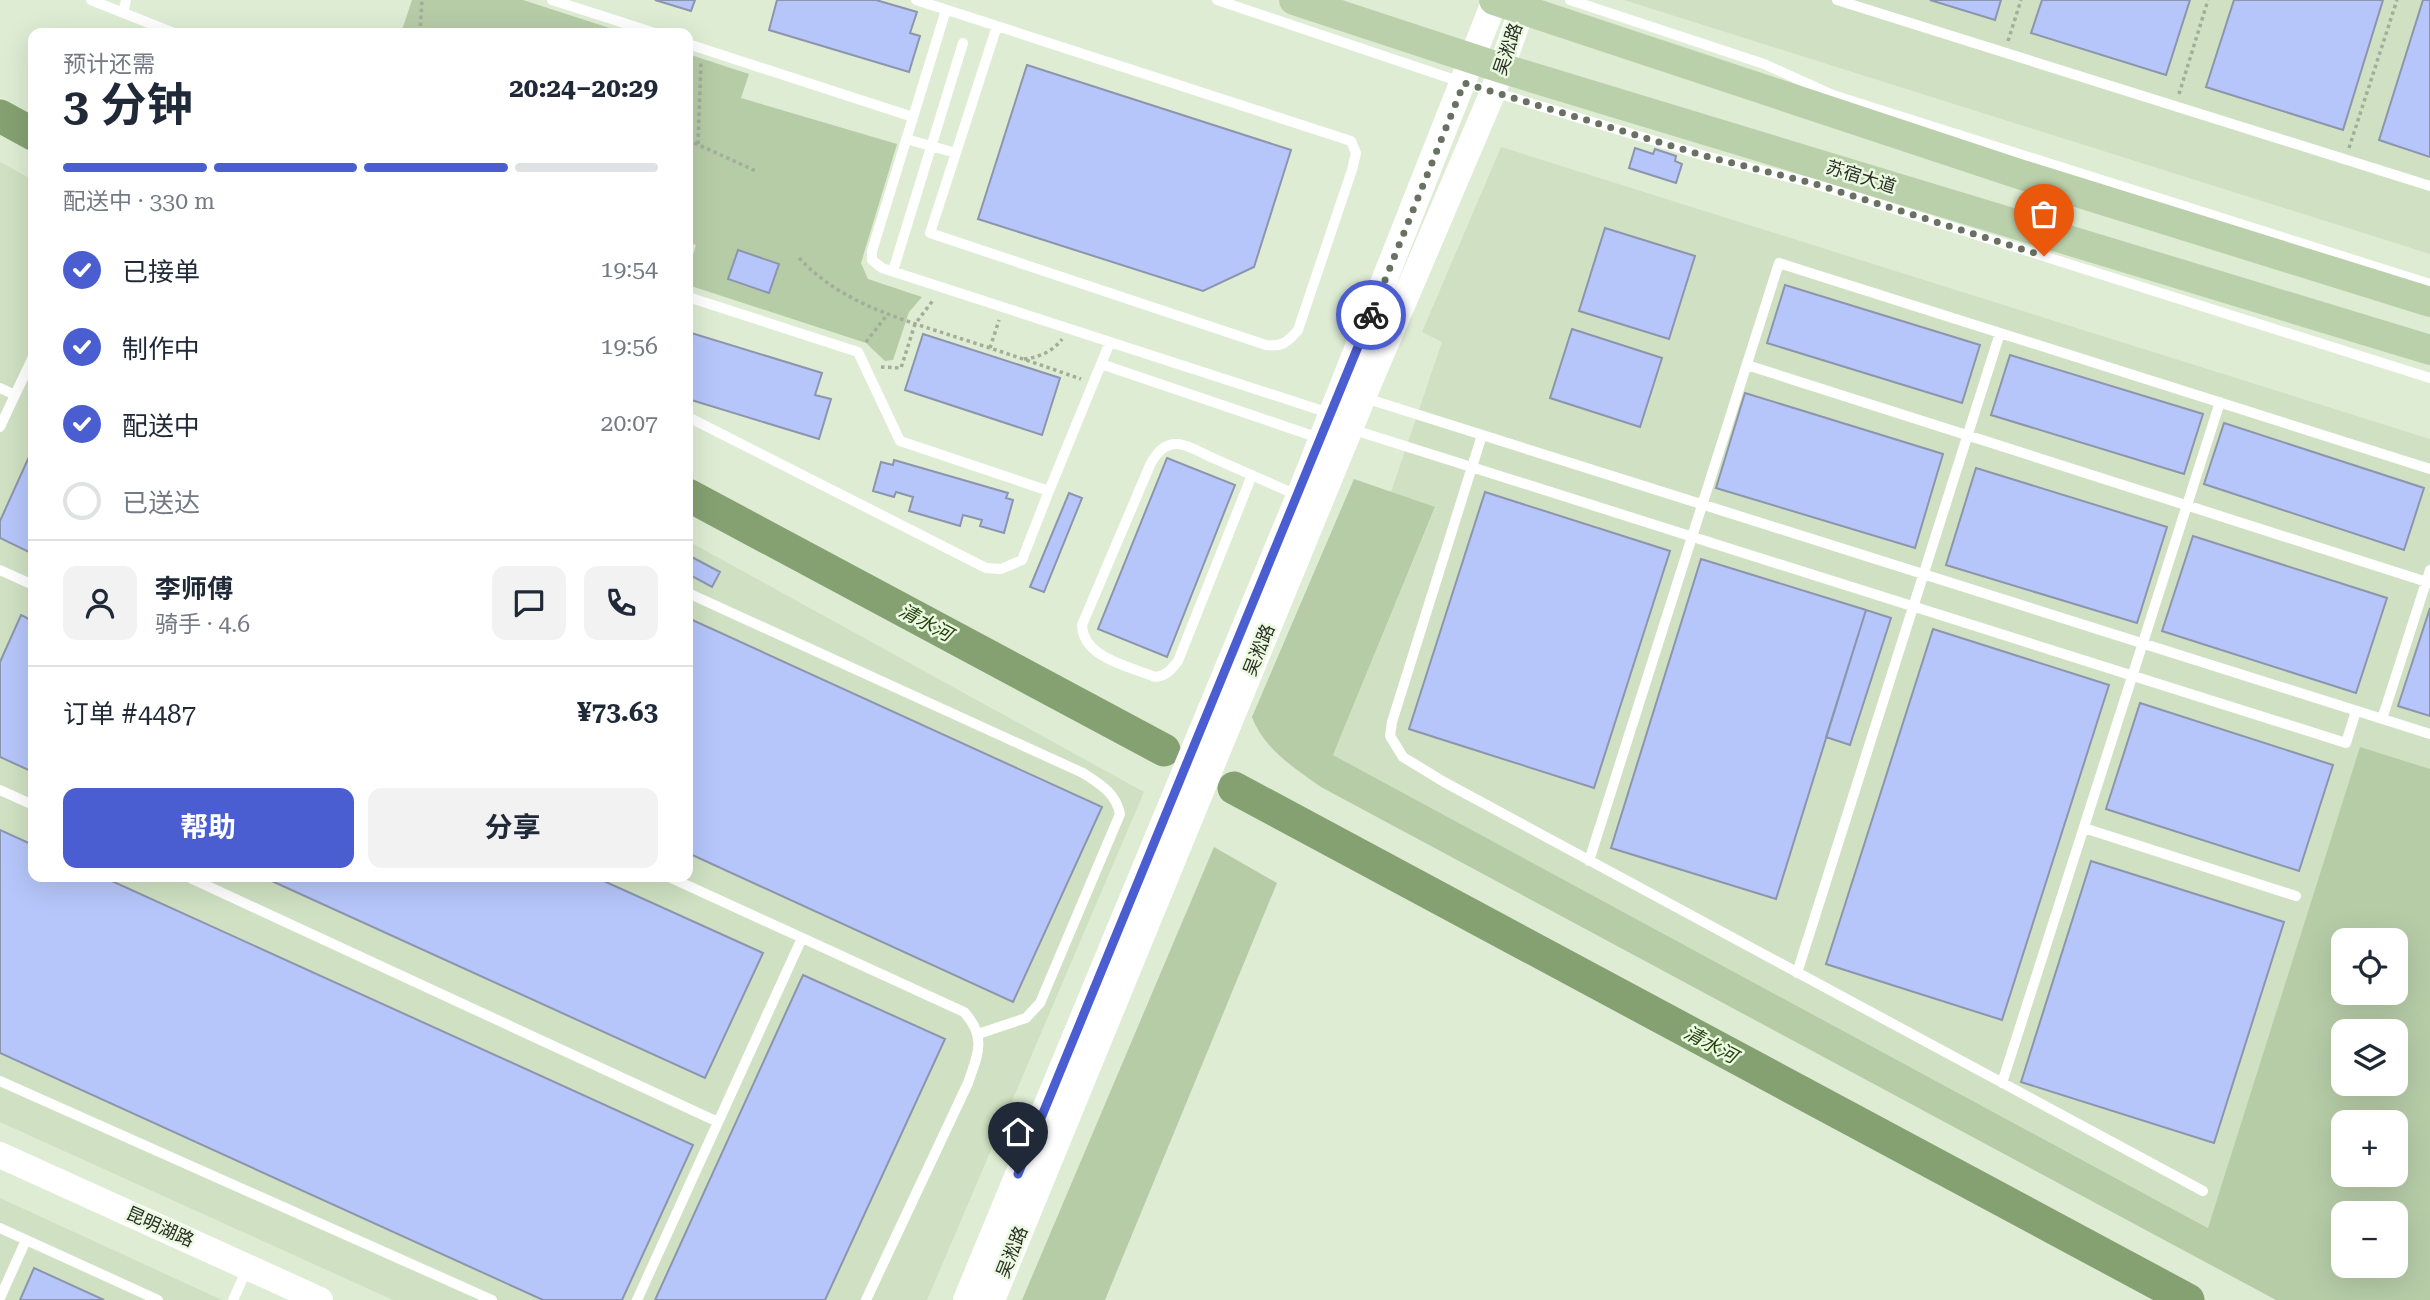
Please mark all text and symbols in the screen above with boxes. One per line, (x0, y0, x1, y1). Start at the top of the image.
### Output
street label: 吴淞路 (1489, 20, 1526, 78)
text: 预计还需 (63, 51, 155, 78)
text: 20:24–20:29 (509, 73, 658, 103)
text: 3 分钟 (63, 78, 192, 132)
street label: 苏宿大道 (1824, 156, 1899, 197)
pin (2014, 184, 2074, 256)
text: 配送中 · 330 m (63, 188, 215, 215)
icon: bag (2025, 195, 2063, 233)
icon: check (63, 251, 101, 289)
text: 19:54 (601, 256, 658, 283)
text: 已接单 (122, 257, 200, 287)
courier (1336, 280, 1406, 350)
icon: bike (1352, 296, 1390, 334)
icon: check (63, 328, 101, 366)
text: 19:56 (601, 333, 658, 360)
text: 制作中 (122, 334, 200, 364)
icon: check (63, 405, 101, 443)
text: 20:07 (601, 410, 658, 437)
text: 配送中 (122, 411, 200, 441)
text: 已送达 (122, 488, 200, 518)
button: person (63, 566, 137, 640)
button: chat (492, 566, 566, 640)
button: phone (584, 566, 658, 640)
text: 李师傅 (155, 574, 233, 604)
water label: 清水河 (895, 599, 960, 648)
text: 骑手 · 4.6 (155, 611, 250, 638)
street label: 吴淞路 (1239, 621, 1278, 679)
text: ¥73.63 (577, 697, 658, 727)
text: 订单 #4487 (63, 699, 196, 729)
button: 帮助 (63, 788, 354, 868)
button: 分享 (368, 788, 658, 868)
map controls (2331, 928, 2408, 1278)
button: locate (2331, 928, 2408, 1005)
button: layers (2331, 1019, 2408, 1096)
water label: 清水河 (1680, 1021, 1745, 1070)
pin (988, 1102, 1048, 1174)
button: + (2331, 1110, 2408, 1187)
icon: home (999, 1113, 1037, 1151)
button: − (2331, 1201, 2408, 1278)
street label: 昆明湖路 (123, 1202, 197, 1251)
street label: 吴淞路 (992, 1223, 1031, 1281)

